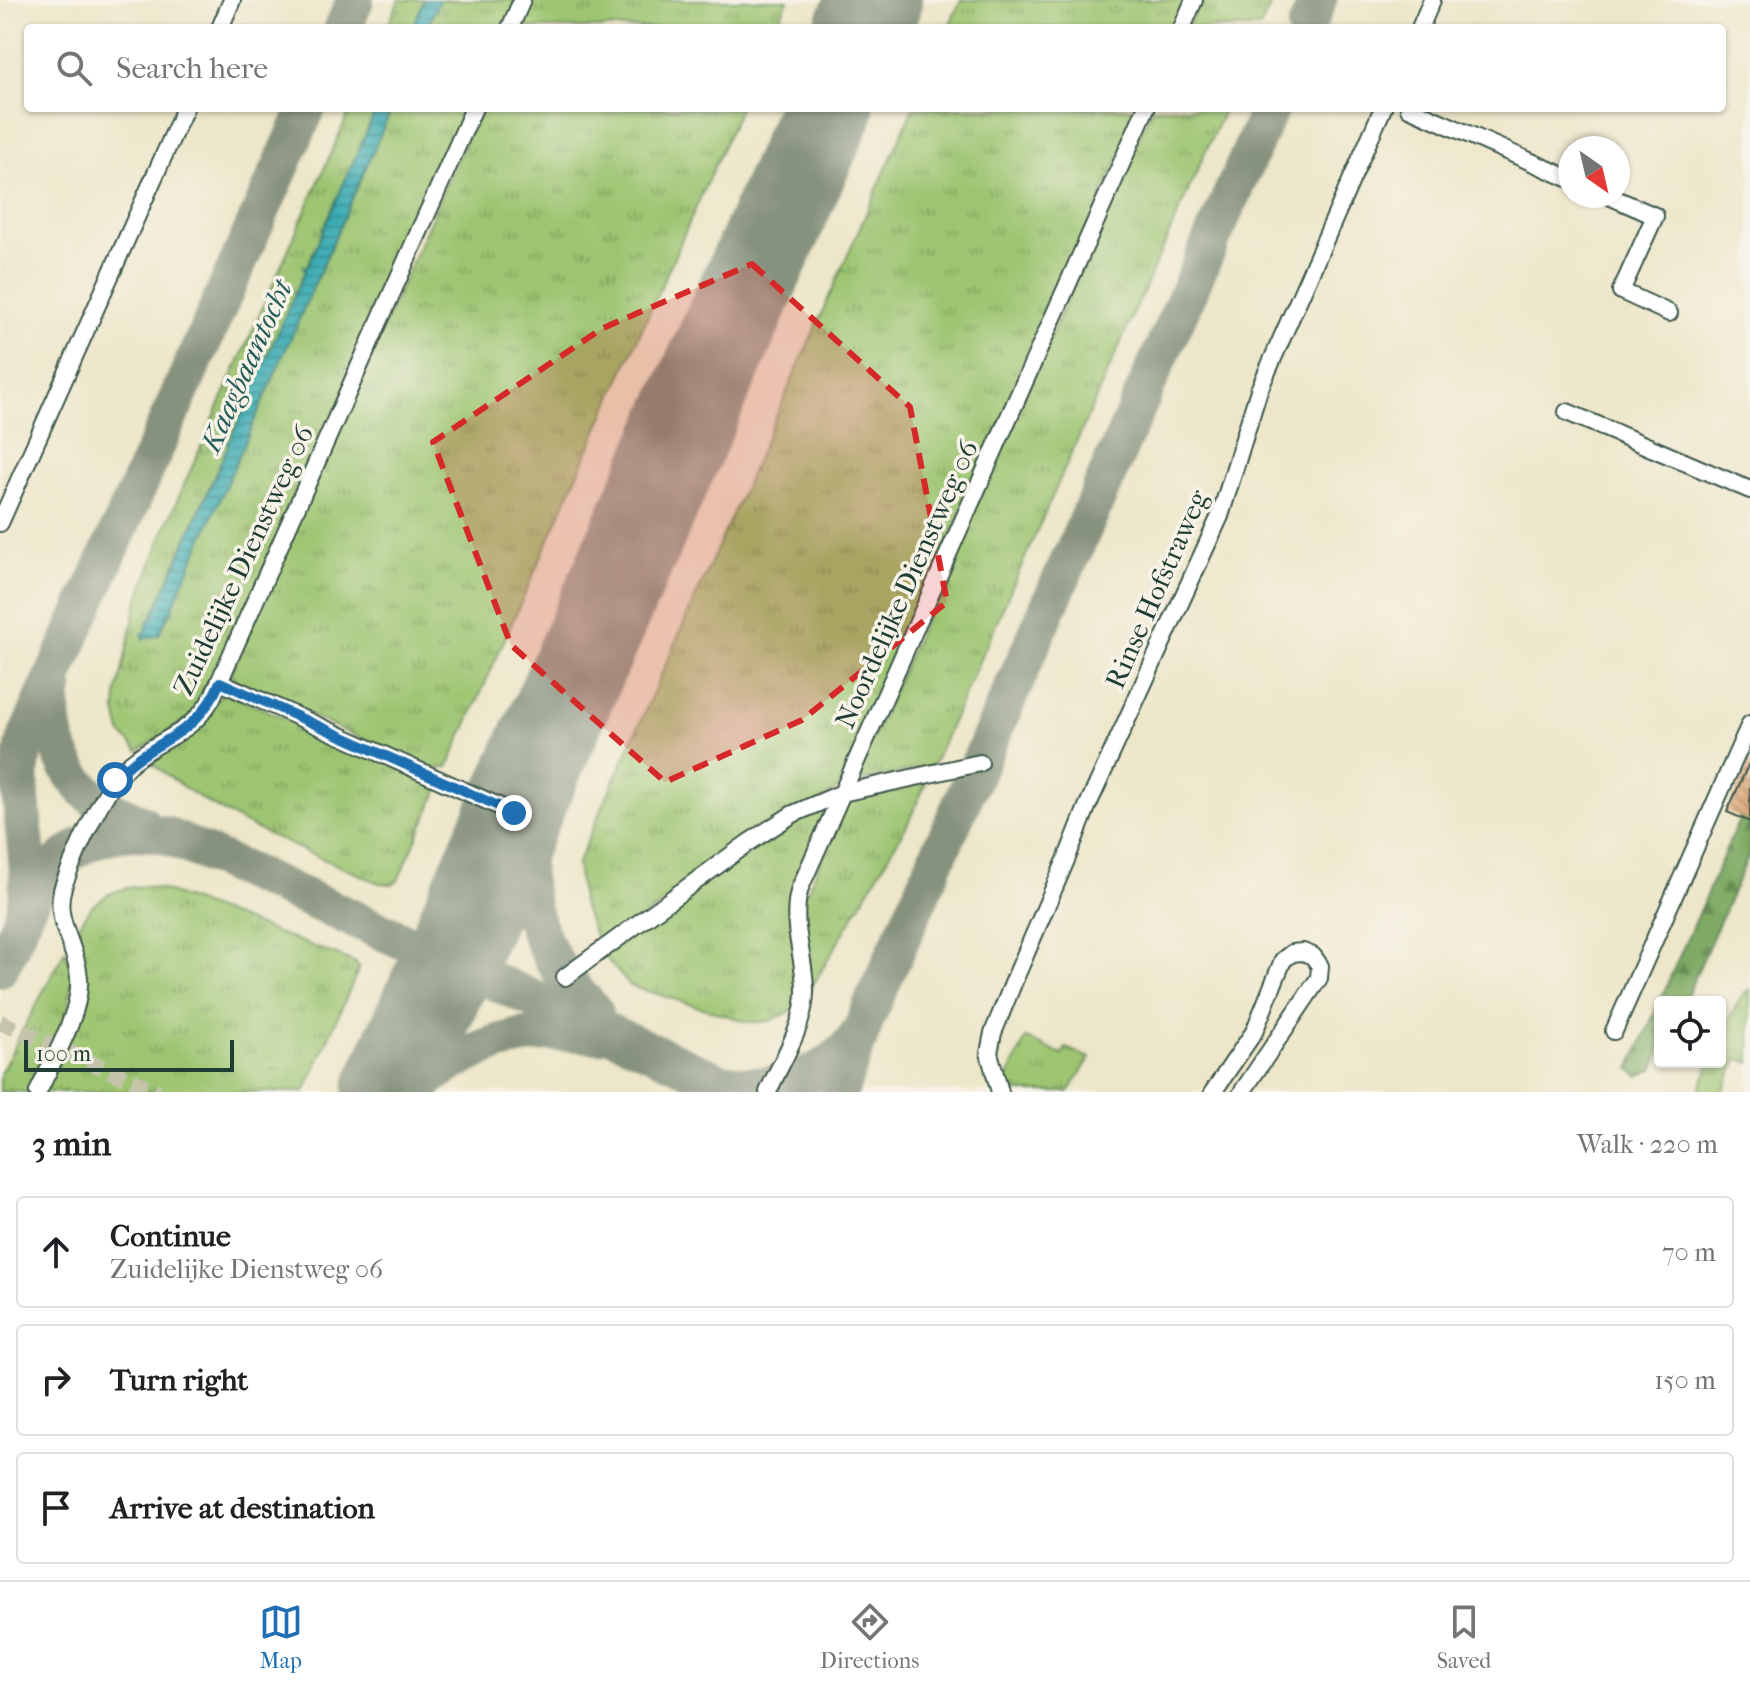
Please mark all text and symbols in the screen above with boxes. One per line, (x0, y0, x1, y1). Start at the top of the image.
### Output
search box (24, 24, 1726, 112)
icon: search (52, 46, 96, 90)
text: Search here (116, 51, 268, 86)
north arrow (1558, 136, 1630, 208)
water label: Kaagbaantocht (192, 273, 301, 459)
street label: Zuidelijke Dienstweg 06 (166, 419, 321, 701)
street label: Noordelijke Dienstweg 06 (828, 434, 985, 733)
street label: Rinse Hofstraweg (1098, 484, 1215, 694)
route start (97, 762, 133, 798)
route end (496, 795, 532, 831)
map controls (1654, 996, 1726, 1068)
button: locate (1654, 996, 1726, 1068)
scale bar (24, 1036, 234, 1072)
text: 100 m (36, 1041, 91, 1067)
text: 3 min (32, 1124, 111, 1164)
text: Walk · 220 m (1577, 1129, 1718, 1160)
text: Continue (110, 1219, 231, 1254)
icon: ahead (34, 1230, 78, 1274)
text: 70 m (1662, 1237, 1716, 1268)
text: Zuidelijke Dienstweg 06 (110, 1254, 383, 1285)
icon: right (34, 1358, 78, 1402)
text: Turn right (110, 1363, 248, 1398)
text: 150 m (1654, 1365, 1716, 1396)
icon: arrive (34, 1486, 78, 1530)
text: Arrive at destination (110, 1491, 375, 1526)
tab: Map (259, 1600, 303, 1674)
tab: Directions (820, 1600, 919, 1674)
tab: Saved (1437, 1600, 1491, 1674)

